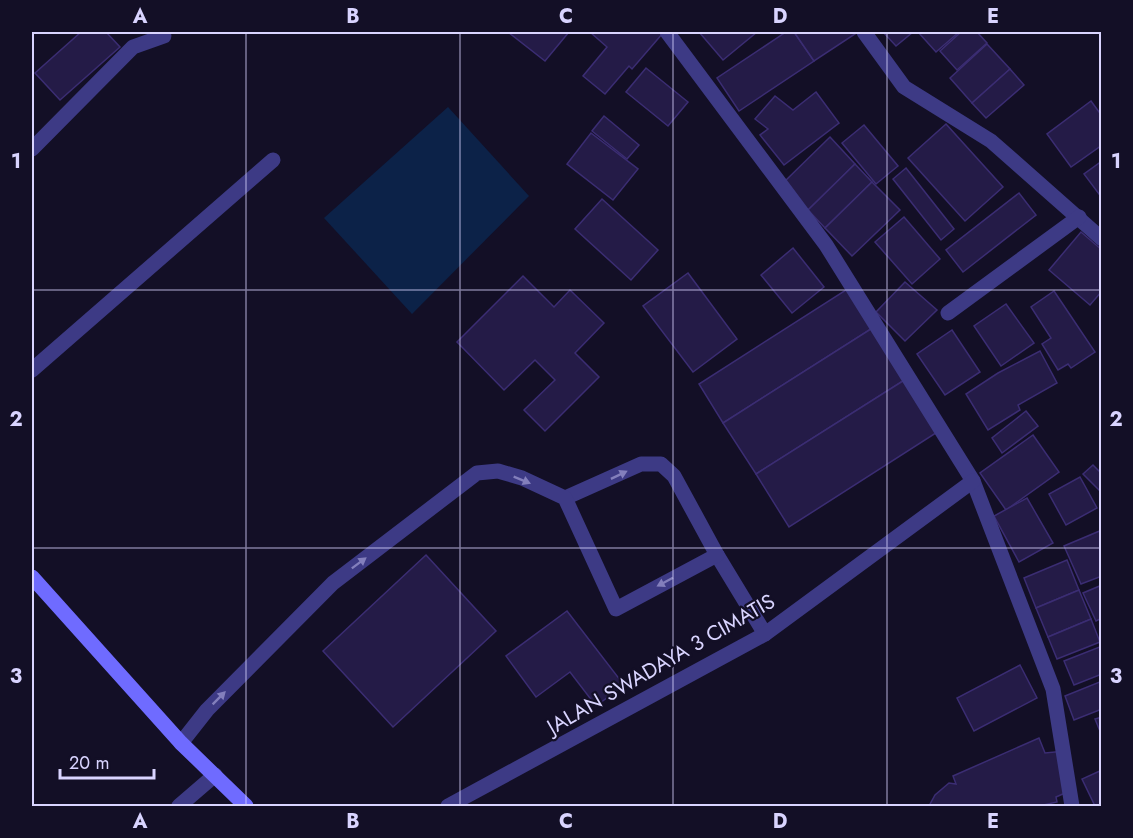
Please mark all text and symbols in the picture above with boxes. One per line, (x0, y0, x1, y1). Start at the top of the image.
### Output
text: A (132, 2, 148, 31)
text: B (346, 2, 360, 31)
text: C (559, 2, 573, 31)
text: D (773, 2, 787, 31)
text: E (987, 2, 999, 31)
text: 1 (11, 147, 21, 176)
text: 1 (1111, 147, 1121, 176)
text: 2 (9, 405, 23, 434)
text: 2 (1109, 405, 1123, 434)
one-way arrow (610, 471, 627, 480)
one-way arrow (514, 475, 532, 485)
one-way arrow (351, 557, 367, 570)
one-way arrow (656, 577, 673, 587)
street label: JALAN SWADAYA 3 CIMATIS (539, 586, 780, 743)
text: 3 (10, 662, 22, 691)
text: 3 (1110, 662, 1122, 691)
one-way arrow (211, 692, 225, 706)
scale bar (60, 742, 154, 780)
text: 20 m (69, 750, 109, 776)
text: A (132, 807, 148, 836)
text: B (346, 807, 360, 836)
text: C (559, 807, 573, 836)
text: D (773, 807, 787, 836)
text: E (987, 807, 999, 836)

